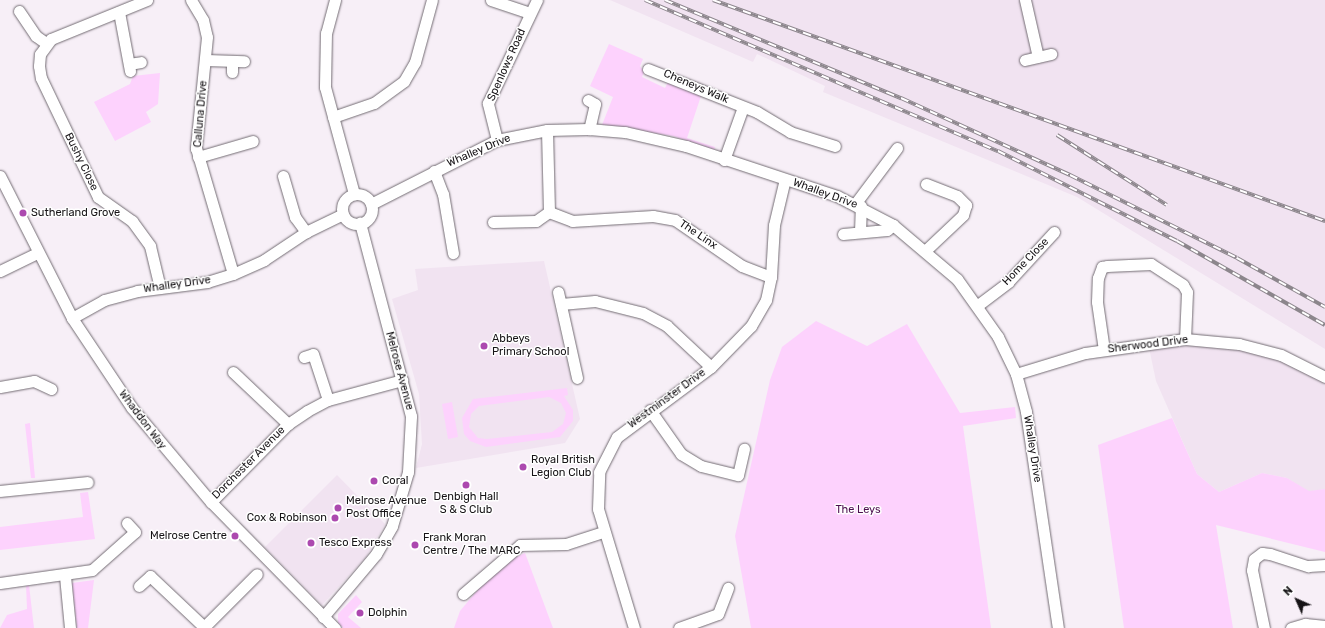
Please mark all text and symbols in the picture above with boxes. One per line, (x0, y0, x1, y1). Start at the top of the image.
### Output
street label: Spenlows Road (485, 27, 529, 103)
street label: Cheneys Walk (661, 67, 731, 107)
street label: Calluna Drive (191, 80, 211, 148)
street label: Bushy Close (61, 131, 101, 193)
street label: Whalley Drive (445, 132, 513, 170)
street label: Whalley Drive (791, 176, 859, 212)
place label: Sutherland Grove (31, 206, 120, 220)
marker: Sutherland Grove (18, 208, 28, 218)
street label: The Linx (676, 217, 720, 253)
street label: Home Close (1000, 236, 1052, 288)
street label: Whalley Drive (142, 274, 212, 296)
street label: Melrose Avenue (382, 330, 416, 412)
place label: Abbeys Primary School (492, 333, 570, 359)
street label: Sherwood Drive (1107, 334, 1189, 356)
marker: Abbeys Primary School (479, 341, 489, 351)
street label: Westminster Drive (625, 366, 709, 432)
street label: Whaddon Way (115, 388, 169, 452)
street label: Whalley Drive (1020, 414, 1044, 484)
street label: Dorchester Avenue (210, 424, 288, 502)
place label: Royal British Legion Club (531, 454, 595, 480)
marker: Royal British Legion Club (518, 462, 528, 472)
place label: Coral (382, 474, 408, 488)
marker: Coral (369, 476, 379, 486)
marker: Denbigh Hall S & S Club (461, 480, 471, 490)
place label: Denbigh Hall S & S Club (434, 491, 498, 517)
place label: Melrose Avenue Post Office (346, 495, 427, 521)
marker: Melrose Avenue Post Office (333, 503, 343, 513)
park label: The Leys (835, 503, 881, 517)
place label: Cox & Robinson (247, 511, 327, 525)
marker: Cox & Robinson (330, 513, 340, 523)
place label: Melrose Centre (150, 529, 227, 543)
marker: Melrose Centre (230, 531, 240, 541)
place label: Frank Moran Centre / The MARC (423, 532, 521, 558)
place label: Tesco Express (319, 536, 392, 550)
marker: Tesco Express (306, 538, 316, 548)
marker: Frank Moran Centre / The MARC (410, 540, 420, 550)
north arrow (1277, 580, 1317, 620)
text: N (1281, 584, 1296, 599)
place label: Dolphin (368, 606, 407, 620)
marker: Dolphin (355, 608, 365, 618)

